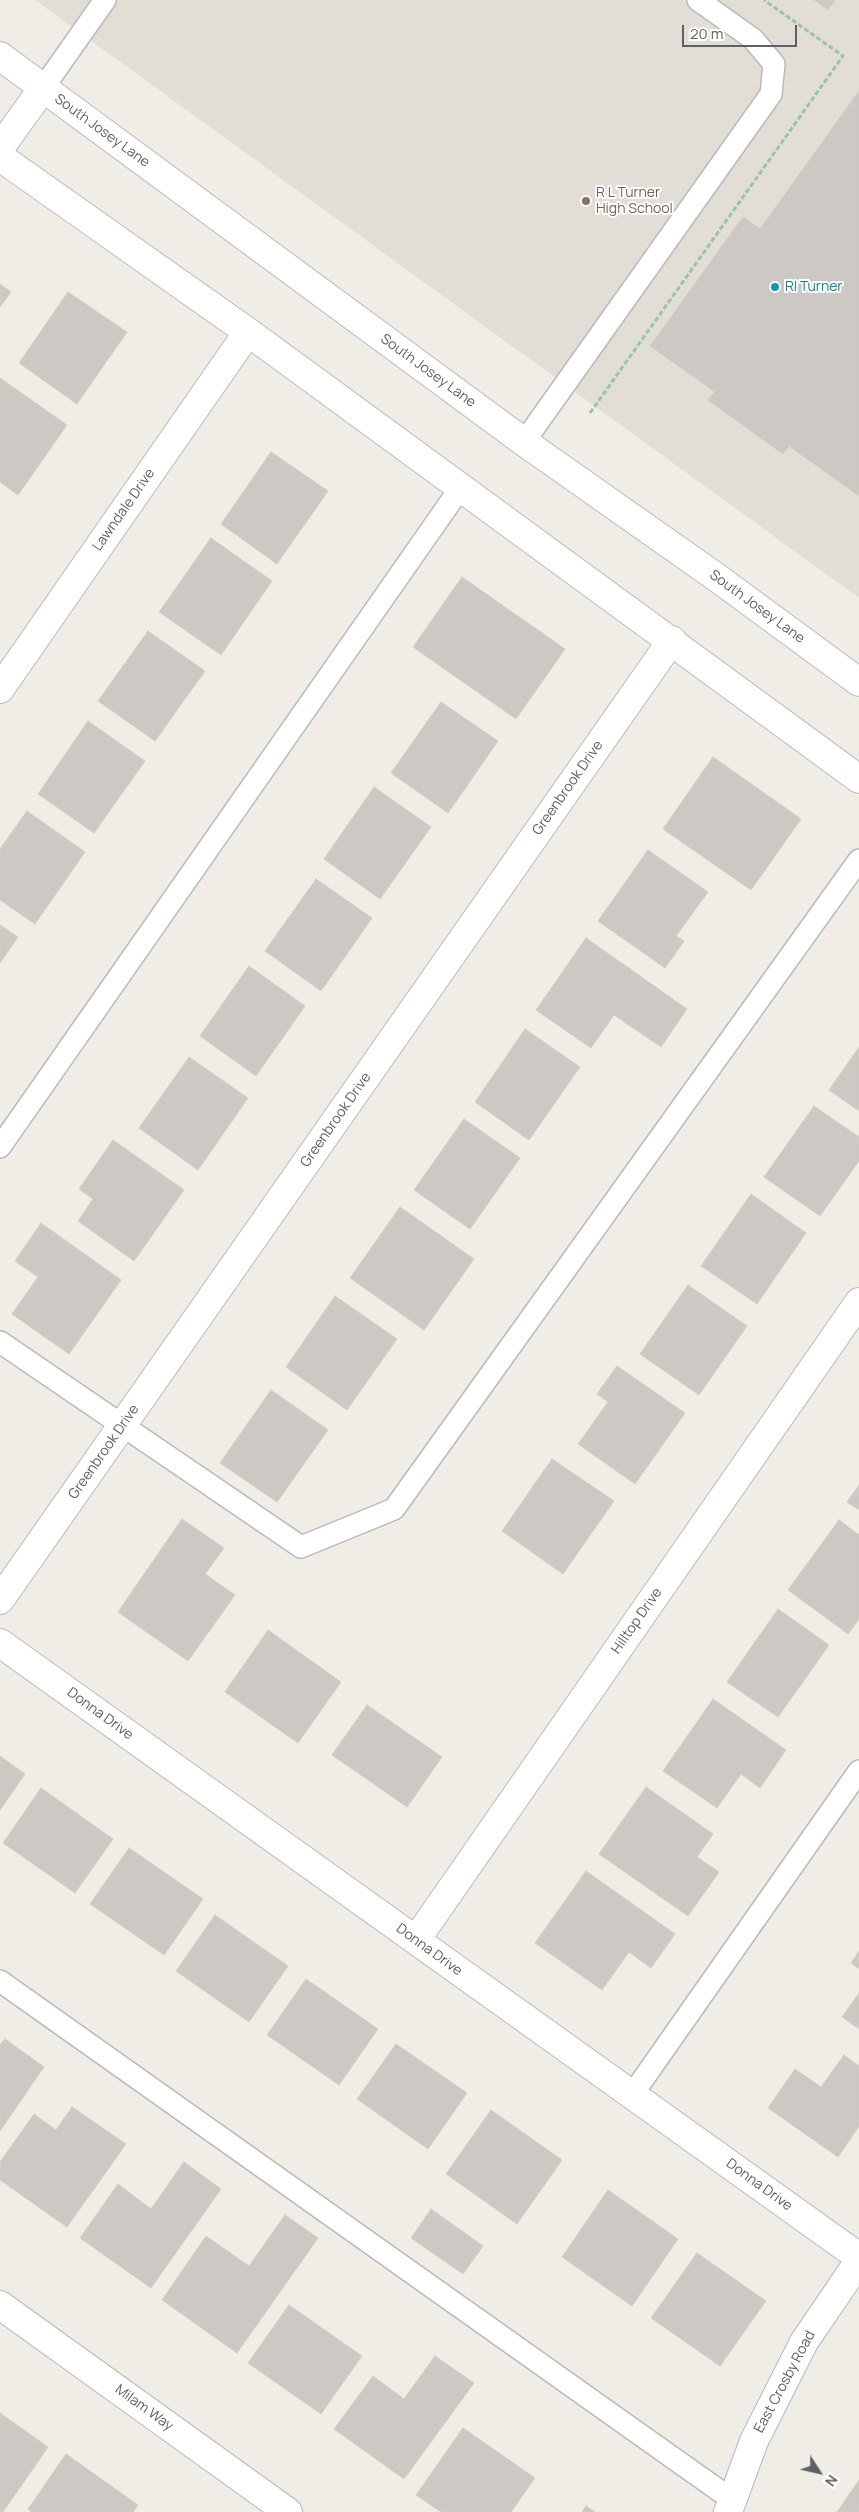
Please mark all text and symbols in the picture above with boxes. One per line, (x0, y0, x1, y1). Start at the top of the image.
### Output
scale bar (684, 15, 799, 47)
text: 20 m (690, 23, 723, 44)
street label: South Josey Lane (51, 91, 153, 171)
place label: R L Turner High School (596, 185, 673, 218)
marker: R L Turner High School (580, 195, 592, 207)
place label: Rl Turner (785, 279, 842, 295)
marker: Rl Turner (769, 281, 781, 293)
street label: South Josey Lane (377, 331, 479, 411)
street label: Lawndale Drive (89, 466, 159, 554)
street label: South Josey Lane (706, 567, 808, 647)
street label: Greenbrook Drive (529, 738, 607, 838)
street label: Greenbrook Drive (297, 1070, 375, 1170)
street label: Greenbrook Drive (65, 1402, 143, 1502)
street label: Hilltop Drive (608, 1585, 666, 1657)
street label: Donna Drive (64, 1684, 136, 1744)
street label: Donna Drive (393, 1920, 465, 1980)
street label: Donna Drive (723, 2155, 795, 2215)
street label: East Crosby Road (751, 2328, 819, 2436)
street label: Milam Way (112, 2381, 176, 2435)
north arrow (794, 2447, 844, 2497)
text: N (821, 2471, 842, 2490)

